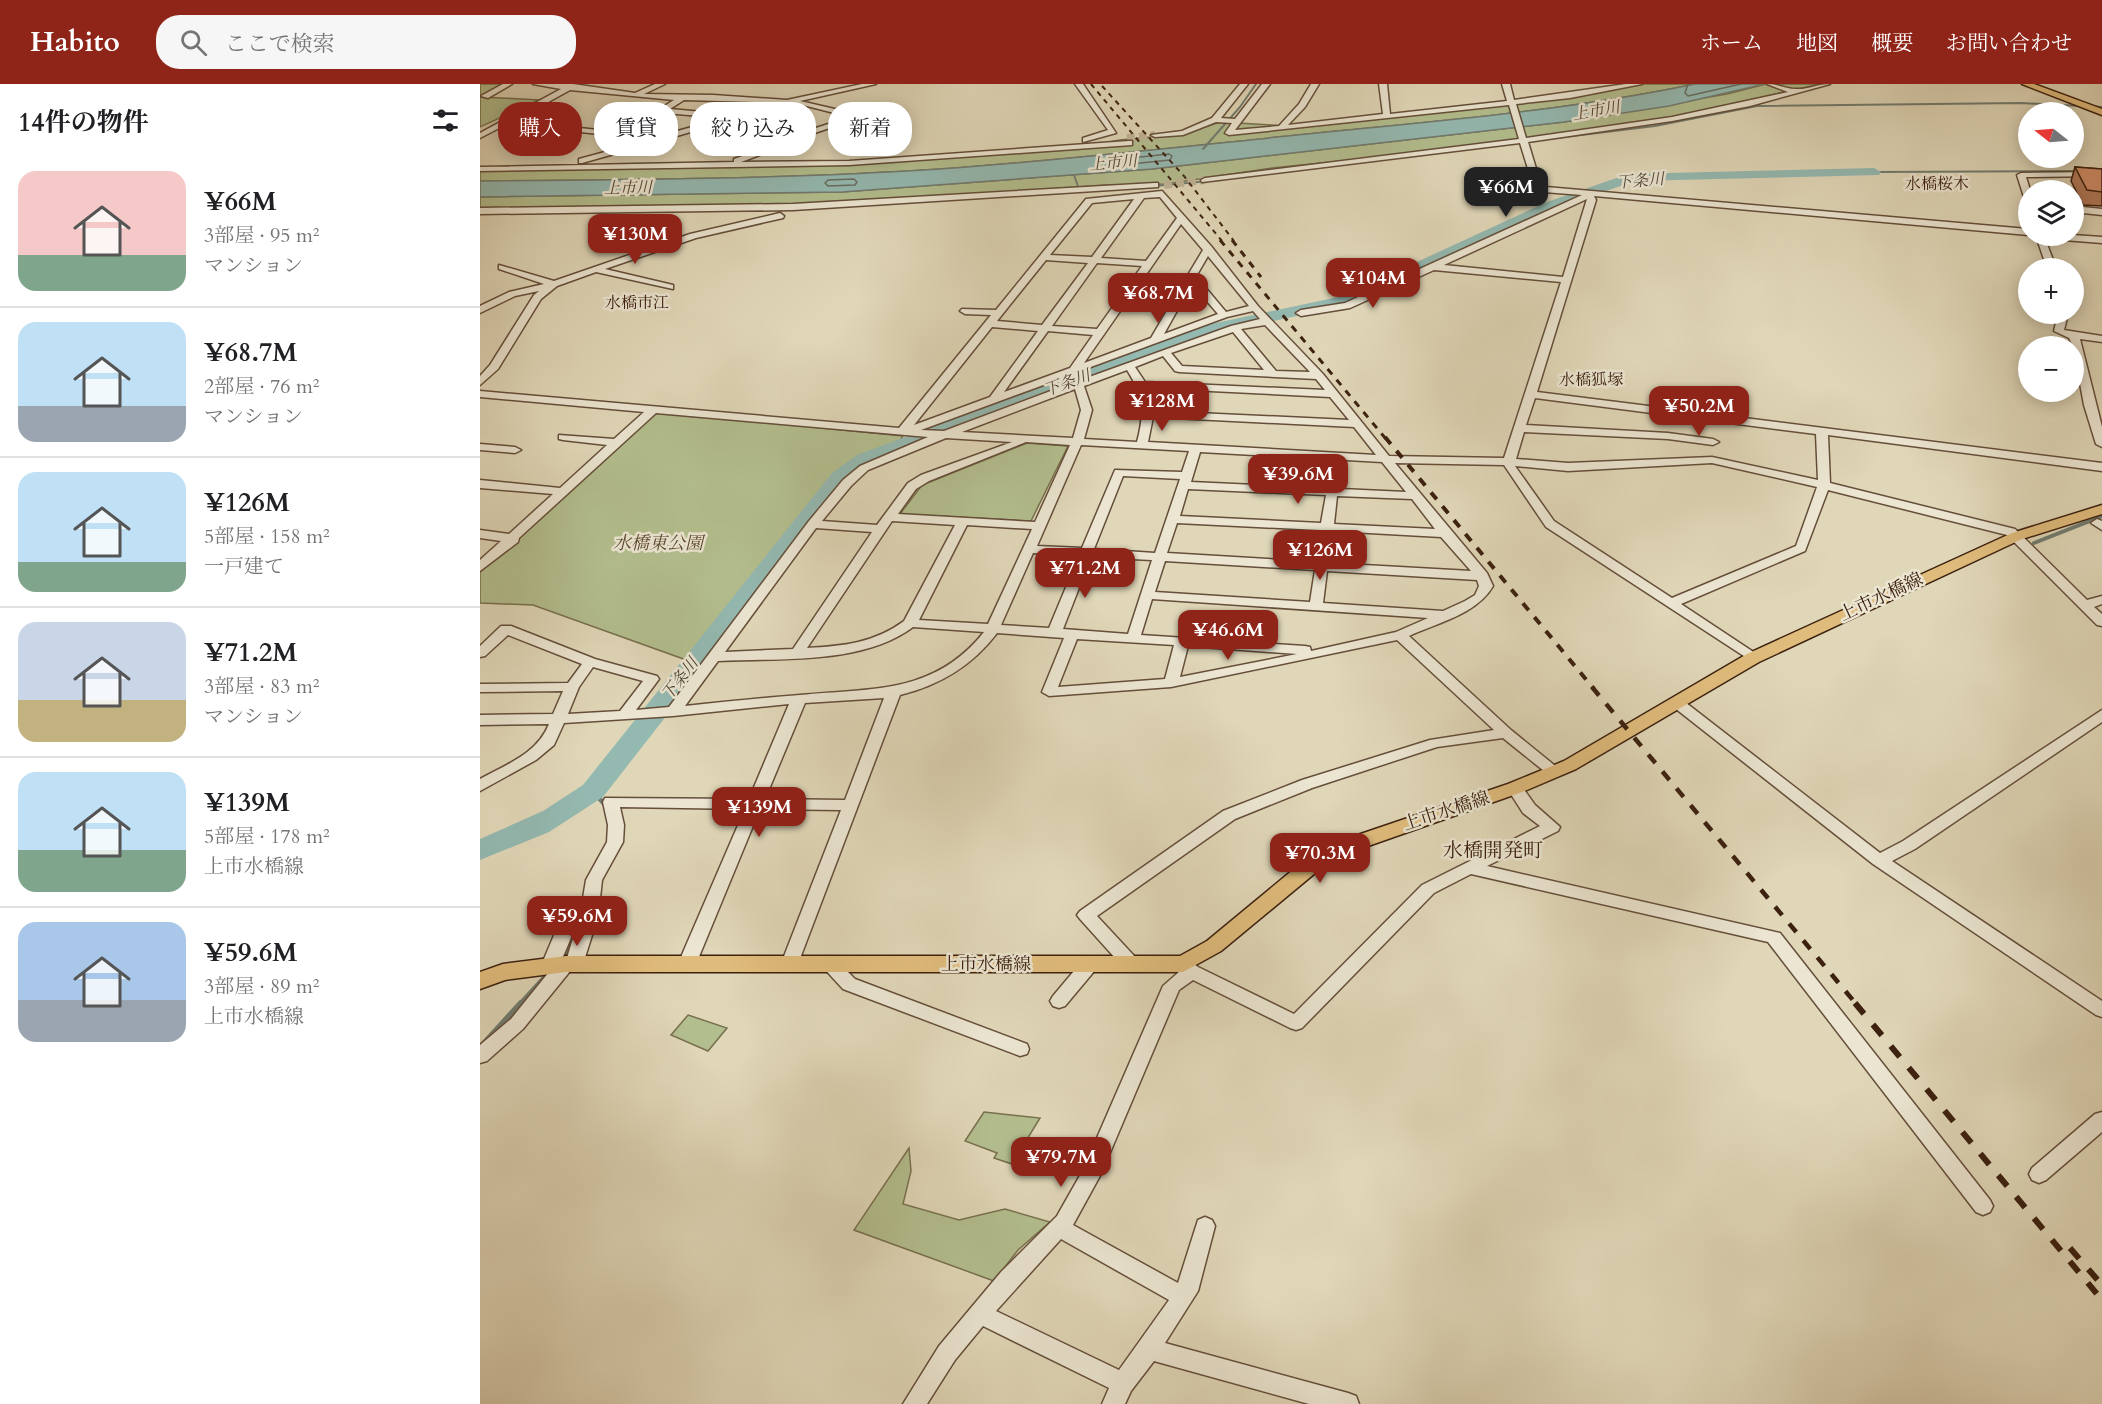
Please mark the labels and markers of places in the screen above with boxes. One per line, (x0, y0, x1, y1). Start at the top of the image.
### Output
pin: ¥66M (1470, 167, 1542, 218)
pin: ¥130M (593, 214, 677, 265)
pin: ¥104M (1331, 258, 1415, 309)
pin: ¥68.7M (1109, 273, 1207, 324)
pin: ¥128M (1120, 381, 1204, 432)
pin: ¥50.2M (1650, 386, 1748, 437)
pin: ¥39.6M (1249, 454, 1347, 505)
pin: ¥126M (1278, 530, 1362, 581)
pin: ¥71.2M (1036, 548, 1134, 599)
pin: ¥46.6M (1179, 610, 1277, 661)
pin: ¥139M (717, 787, 801, 838)
pin: ¥70.3M (1271, 833, 1369, 884)
pin: ¥59.6M (528, 896, 626, 947)
pin: ¥79.7M (1012, 1137, 1110, 1188)

